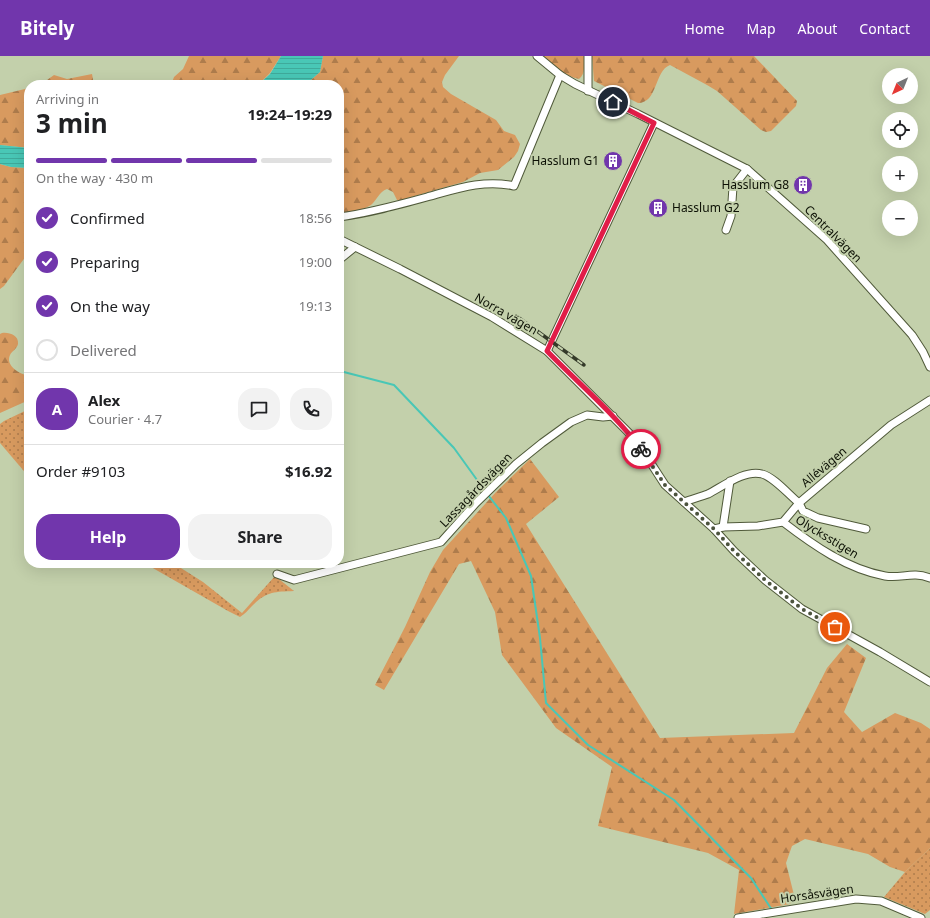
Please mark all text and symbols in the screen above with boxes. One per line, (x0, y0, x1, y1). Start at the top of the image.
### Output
text: Bitely (20, 15, 74, 41)
text: Home (685, 19, 724, 38)
text: Map (746, 19, 776, 38)
text: About (798, 19, 837, 38)
text: Contact (859, 19, 910, 38)
north arrow (882, 68, 918, 104)
map controls (882, 68, 918, 236)
pin (596, 85, 630, 119)
text: Arriving in (36, 90, 99, 108)
icon: home (602, 91, 624, 113)
text: 19:24–19:29 (247, 104, 332, 124)
text: 3 min (36, 105, 108, 141)
button: locate (882, 112, 918, 148)
building icon: Hasslum G1 (602, 150, 624, 172)
place label: Hasslum G1 (531, 152, 599, 169)
button: + (882, 156, 918, 192)
text: On the way · 430 m (36, 169, 153, 187)
building icon: Hasslum G8 (792, 174, 814, 196)
place label: Hasslum G8 (721, 176, 789, 193)
building icon: Hasslum G2 (647, 197, 669, 219)
place label: Hasslum G2 (672, 199, 740, 216)
button: − (882, 200, 918, 236)
street label: Centralvägen (801, 201, 866, 266)
icon: check (36, 207, 58, 229)
text: Confirmed (70, 208, 145, 228)
text: 18:56 (299, 209, 332, 227)
icon: check (36, 251, 58, 273)
text: Preparing (70, 252, 140, 272)
text: 19:00 (299, 253, 332, 271)
street label: Norra vägen (472, 289, 541, 339)
icon: check (36, 295, 58, 317)
text: On the way (70, 296, 150, 316)
text: 19:13 (299, 297, 332, 315)
text: Delivered (70, 340, 137, 360)
button: chat (238, 388, 280, 430)
button: phone (290, 388, 332, 430)
text: Alex (88, 390, 120, 410)
text: A (52, 399, 62, 419)
text: Courier · 4.7 (88, 410, 162, 428)
courier (621, 429, 661, 469)
icon: bike (630, 438, 652, 460)
street label: Allévägen (797, 442, 850, 491)
street label: Lassagårdsvägen (436, 449, 516, 531)
text: Order #9103 (36, 461, 125, 481)
text: $16.92 (285, 461, 332, 481)
street label: Olycksstigen (792, 511, 862, 562)
button: Help (36, 514, 180, 560)
button: Share (188, 514, 332, 560)
pin (818, 610, 852, 644)
icon: bag (824, 616, 846, 638)
street label: Horsåsvägen (779, 880, 855, 907)

